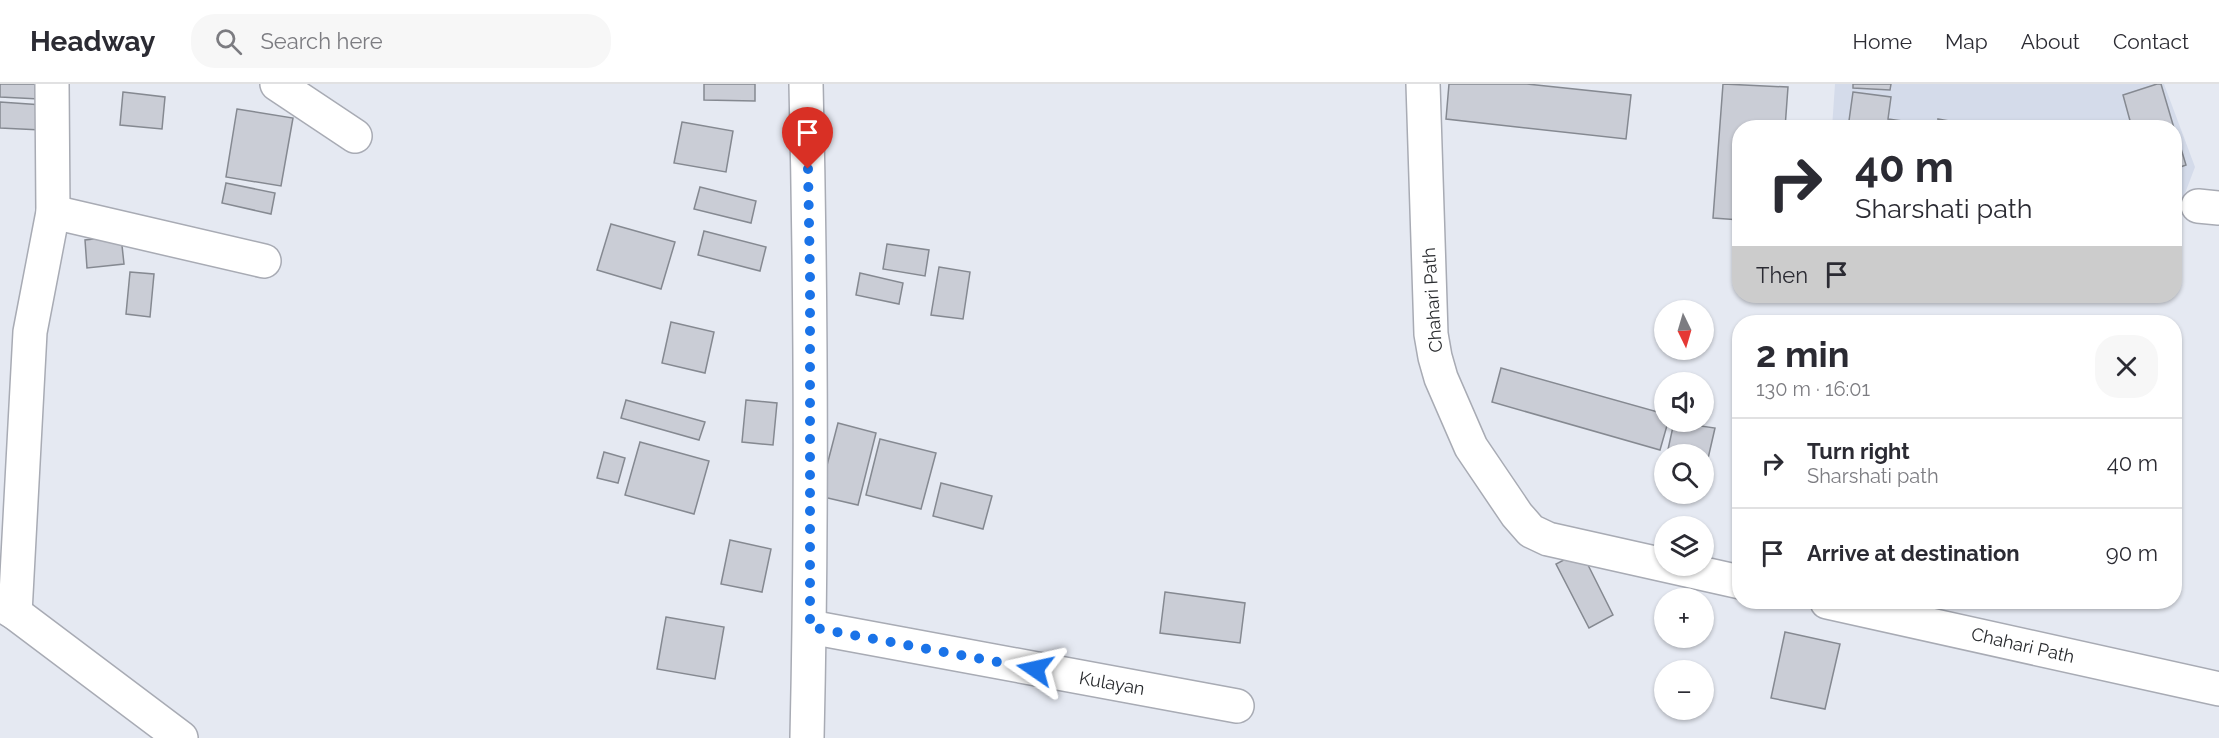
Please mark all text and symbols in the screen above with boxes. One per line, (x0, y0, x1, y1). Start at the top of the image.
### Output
search box (191, 14, 611, 68)
text: Headway (30, 25, 155, 58)
icon: search (212, 25, 245, 58)
text: Search here (260, 28, 383, 54)
text: Home (1853, 29, 1912, 54)
text: Map (1945, 29, 1988, 54)
text: About (2021, 29, 2080, 54)
text: Contact (2113, 29, 2189, 54)
pin (782, 107, 833, 169)
icon: arrive (791, 116, 824, 149)
text: 40 m (1855, 143, 1954, 192)
icon: right (1756, 144, 1834, 222)
text: Sharshati path (1855, 193, 2033, 224)
street label: Chahari Path (1418, 247, 1446, 353)
icon: arrive (1820, 258, 1853, 291)
text: Then (1756, 262, 1808, 288)
north arrow (1654, 300, 1714, 360)
map controls (1654, 300, 1714, 720)
text: 2 min (1756, 333, 1849, 375)
button: close (2095, 335, 2158, 398)
button: sound (1654, 372, 1714, 432)
text: 130 m · 16:01 (1756, 377, 1870, 401)
text: Turn right (1807, 438, 1910, 464)
button: search (1654, 444, 1714, 504)
icon: right (1756, 447, 1789, 480)
text: 40 m (2107, 450, 2158, 476)
text: Sharshati path (1807, 464, 1939, 488)
button: layers (1654, 516, 1714, 576)
icon: arrive (1756, 537, 1789, 570)
text: Arrive at destination (1807, 540, 2020, 566)
text: 90 m (2106, 540, 2158, 566)
button: + (1654, 588, 1714, 648)
street label: Chahari Path (1969, 623, 2077, 667)
position arrow (1003, 637, 1067, 701)
button: − (1654, 660, 1714, 720)
street label: Kulayan (1078, 667, 1146, 699)

